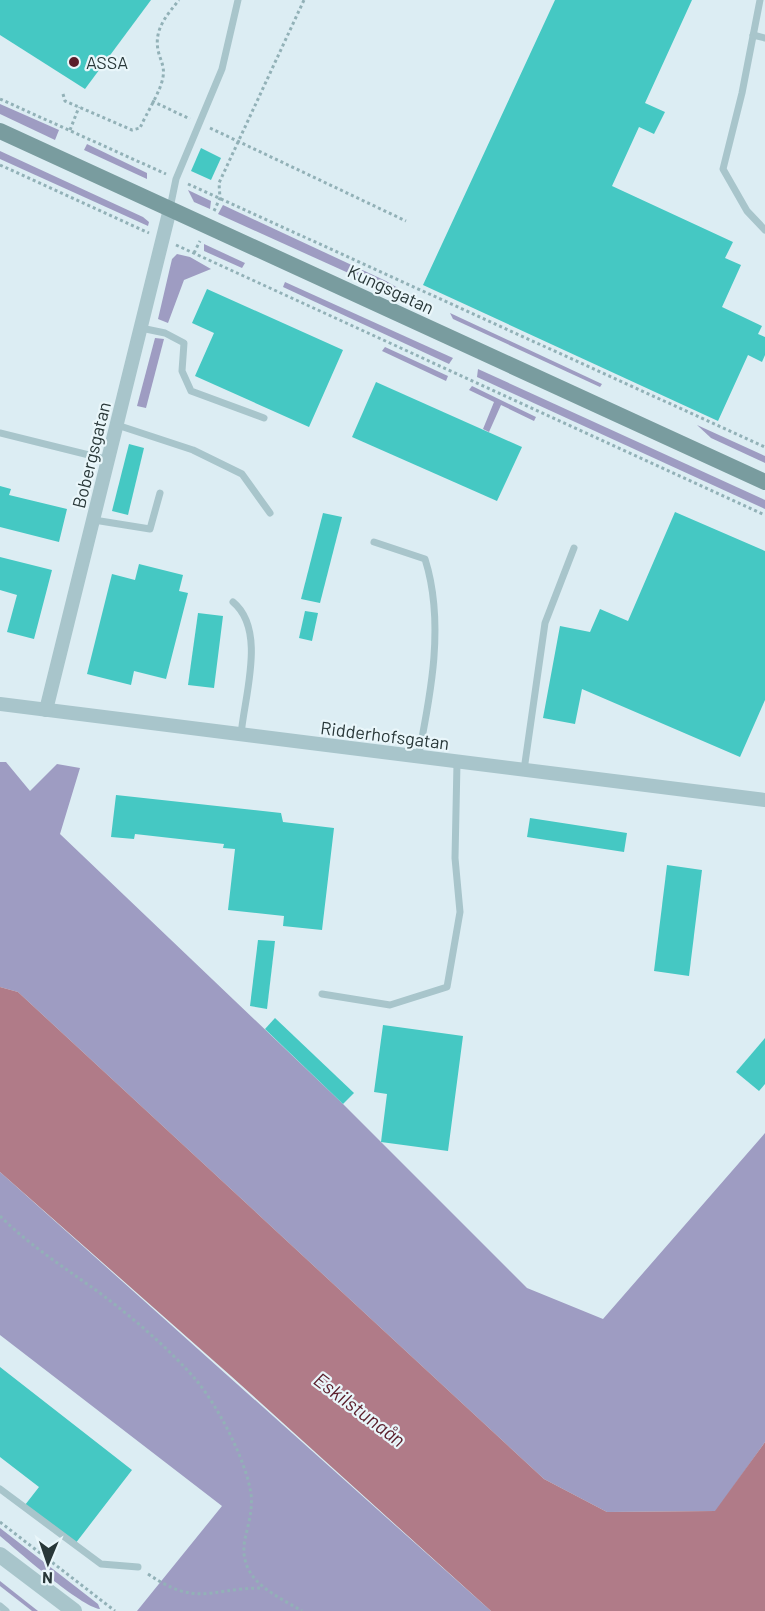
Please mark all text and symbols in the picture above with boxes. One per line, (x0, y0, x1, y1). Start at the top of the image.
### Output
place label: ASSA (86, 51, 128, 73)
marker: ASSA (67, 55, 81, 69)
street label: Kungsgatan (344, 259, 438, 319)
street label: Bobergsgatan (67, 399, 115, 511)
street label: Ridderhofsgatan (319, 716, 451, 754)
water label: Eskilstunaån (309, 1367, 411, 1451)
north arrow (18, 1533, 78, 1593)
text: N (42, 1569, 53, 1588)

